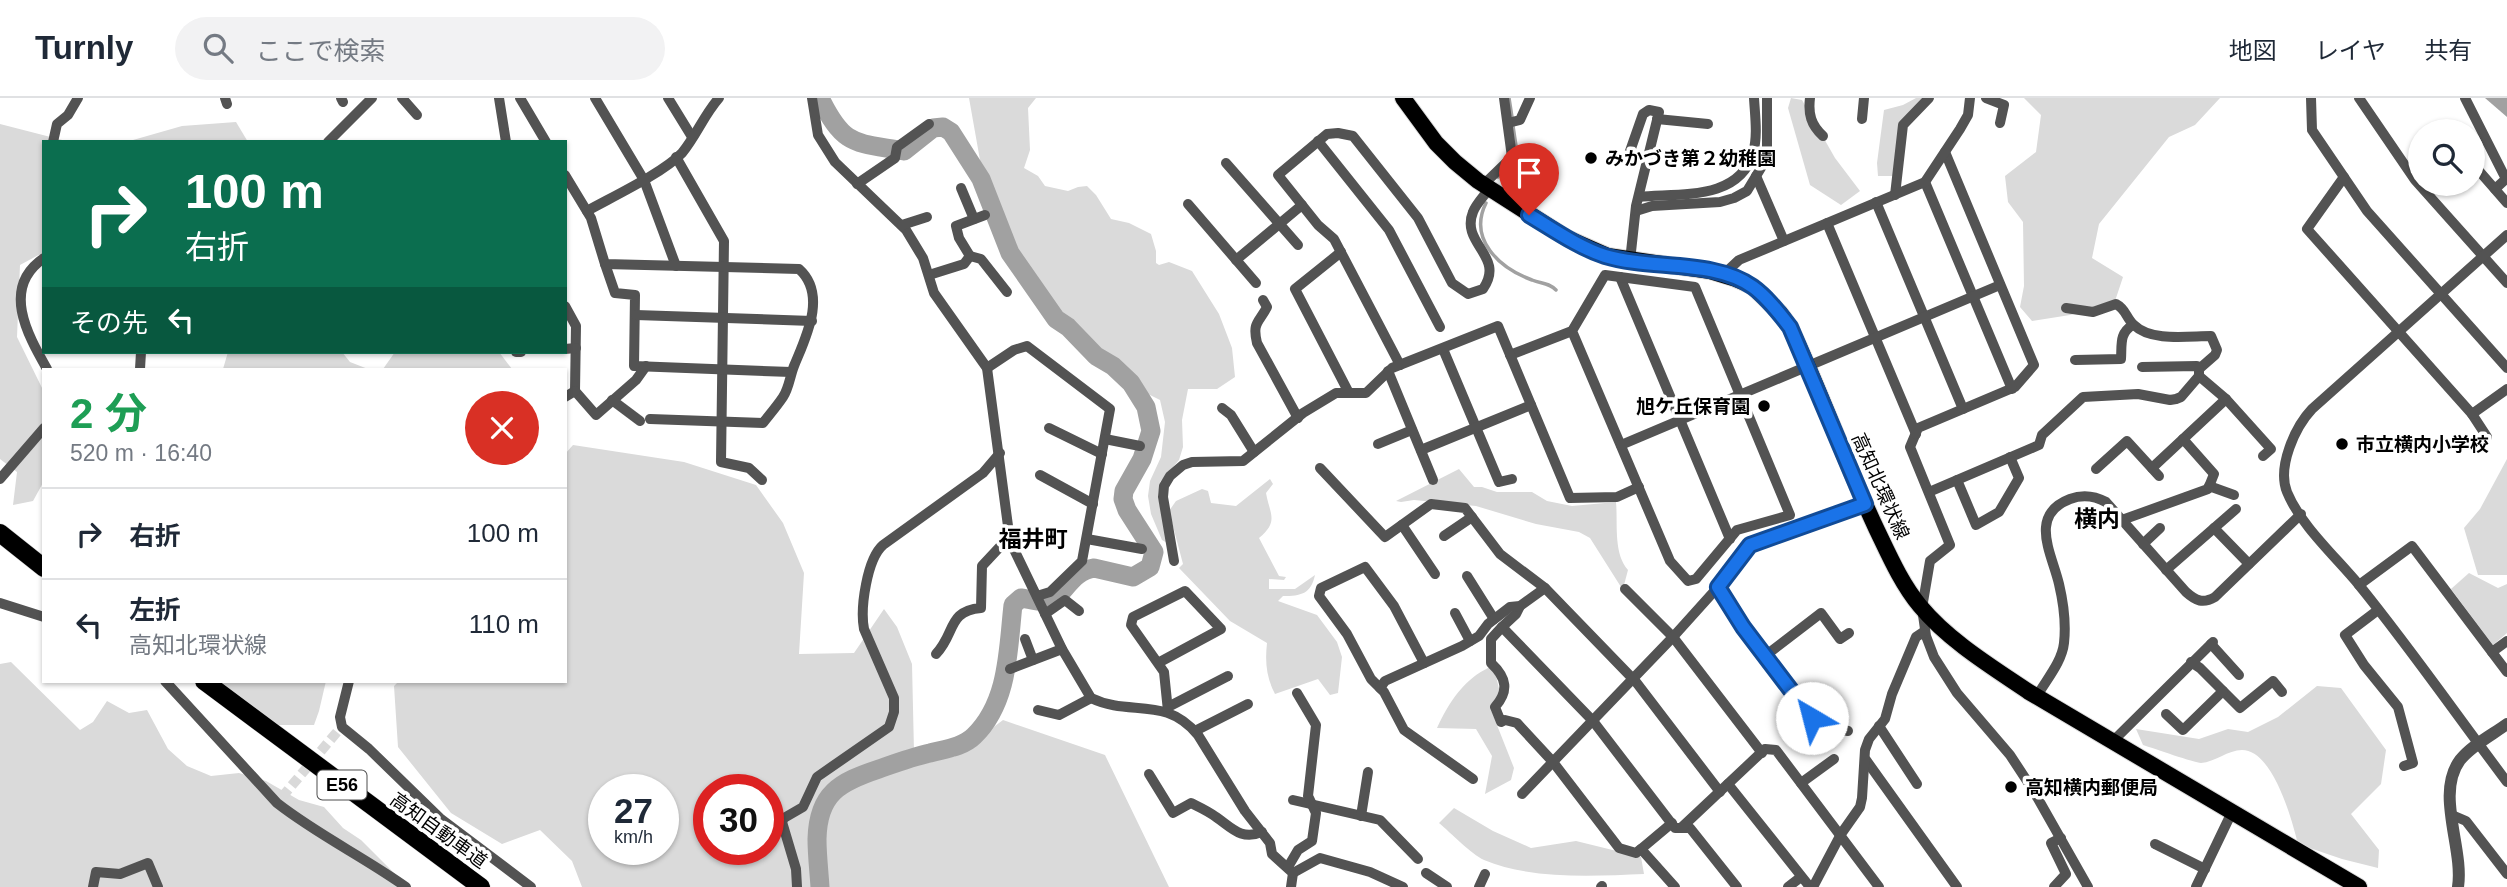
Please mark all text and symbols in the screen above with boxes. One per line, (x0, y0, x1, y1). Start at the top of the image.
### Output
search box (175, 17, 665, 80)
text: Turnly (35, 29, 133, 66)
icon: search (199, 29, 237, 67)
text: ここで検索 (255, 36, 385, 66)
text: 地図 (2229, 37, 2277, 64)
text: レイヤ (2315, 37, 2386, 64)
text: 共有 (2424, 37, 2472, 64)
map controls (2408, 119, 2485, 196)
button: search (2408, 119, 2485, 196)
pin (1499, 143, 1559, 215)
place label: みかづき第２幼稚園 (1605, 148, 1776, 169)
marker: みかづき第２幼稚園 (1583, 150, 1599, 166)
icon: arrive (1510, 154, 1548, 192)
text: 100 m (185, 164, 324, 218)
icon: right (70, 168, 161, 259)
text: 右折 (185, 229, 249, 265)
icon: left (162, 301, 200, 339)
text: その先 (70, 308, 148, 338)
text: 2 分 (70, 390, 147, 437)
button: close (465, 391, 539, 465)
place label: 旭ケ丘保育園 (1636, 396, 1750, 417)
marker: 旭ケ丘保育園 (1756, 398, 1772, 414)
street label: 高知北環状線 (1848, 430, 1913, 543)
place label: 市立横内小学校 (2356, 434, 2489, 455)
marker: 市立横内小学校 (2334, 436, 2350, 452)
text: 520 m · 16:40 (70, 440, 212, 466)
district label: 横内 (2074, 506, 2120, 532)
icon: right (70, 515, 108, 553)
text: 100 m (467, 518, 539, 548)
text: 右折 (129, 521, 181, 551)
district label: 福井町 (999, 526, 1068, 552)
text: 左折 (129, 595, 181, 625)
icon: left (70, 606, 108, 644)
text: 110 m (469, 609, 539, 639)
text: 高知北環状線 (129, 632, 267, 658)
position arrow (1775, 681, 1849, 755)
road number: E56 (318, 770, 366, 800)
speed limit sign: 30 (693, 774, 784, 865)
place label: 高知横内郵便局 (2025, 777, 2158, 798)
marker: 高知横内郵便局 (2003, 779, 2019, 795)
street label: 高知自動車道 (386, 788, 491, 872)
text: 27 (614, 791, 653, 830)
text: km/h (614, 827, 653, 847)

